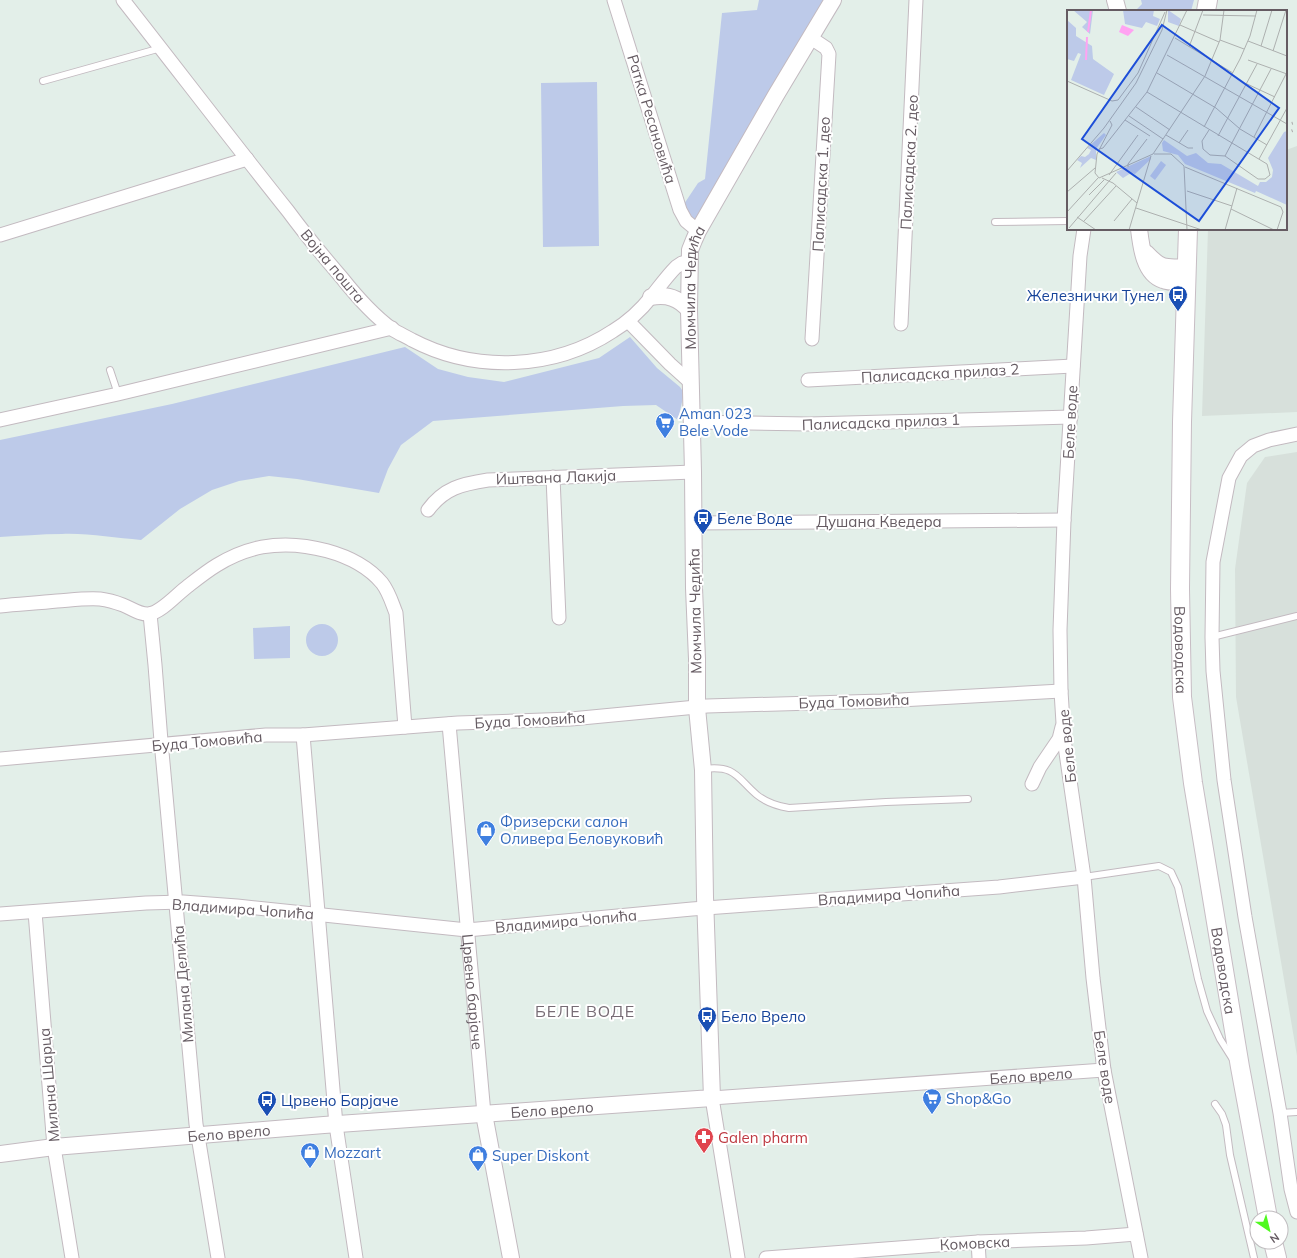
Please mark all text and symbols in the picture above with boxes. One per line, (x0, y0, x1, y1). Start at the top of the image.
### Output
inset map (1067, 10, 1287, 230)
street label: Ратка Ресановића (623, 52, 681, 186)
street label: Палисадска 2. део (896, 94, 922, 230)
street label: Палисадска 1. део (808, 116, 834, 252)
street label: Момчила Чедића (679, 222, 709, 350)
street label: Војна пошта (297, 225, 369, 307)
bus stop icon: Железнички Тунел (1167, 284, 1189, 312)
place label: Железнички Тунел (1027, 286, 1164, 305)
street label: Палисадска прилаз 2 (860, 359, 1020, 387)
street label: Беле воде (1059, 385, 1081, 459)
place label: Aman 023 Bele Vode (679, 404, 752, 440)
street label: Палисадска прилаз 1 (802, 410, 960, 434)
supermarket icon: Aman 023 Bele Vode (654, 411, 676, 439)
street label: Иштвана Лакија (496, 465, 616, 489)
bus stop icon: Беле Воде (692, 507, 714, 535)
place label: Беле Воде (717, 509, 793, 528)
street label: Душана Кведера (816, 512, 942, 531)
street label: Момчила Чедића (684, 548, 706, 674)
street label: Водоводска (1171, 606, 1191, 694)
street label: Буда Томовића (798, 690, 910, 712)
street label: Буда Томовића (474, 708, 586, 732)
street label: Беле воде (1054, 708, 1080, 784)
street label: Буда Томовића (151, 727, 263, 755)
place label: Фризерски салон Оливера Беловуковић (500, 812, 664, 848)
shop icon: Фризерски салон Оливера Беловуковић (475, 819, 497, 847)
street label: Владимира Чопића (817, 881, 961, 909)
street label: Владимира Чопића (171, 895, 315, 923)
street label: Владимира Чопића (494, 905, 638, 937)
street label: Милана Делића (168, 924, 198, 1044)
street label: Водоводска (1208, 926, 1241, 1015)
street label: Црвено барјаче (458, 933, 488, 1051)
district label: БЕЛЕ ВОДЕ (535, 1001, 635, 1021)
bus stop icon: Бело Врело (696, 1005, 718, 1033)
place label: Бело Врело (721, 1007, 806, 1026)
street label: Милана Шарца (35, 1027, 63, 1143)
street label: Беле воде (1090, 1029, 1120, 1105)
street label: Бело врело (989, 1063, 1073, 1088)
supermarket icon: Shop&Go (921, 1087, 943, 1115)
bus stop icon: Црвено Барјаче (256, 1089, 278, 1117)
place label: Shop&Go (946, 1089, 1011, 1108)
place label: Црвено Барјаче (281, 1091, 399, 1110)
street label: Бело врело (510, 1097, 594, 1121)
street label: Бело врело (187, 1120, 271, 1146)
pharmacy icon: Galen pharm (693, 1126, 715, 1154)
place label: Galen pharm (718, 1128, 808, 1147)
shop icon: Mozzart (299, 1141, 321, 1169)
place label: Mozzart (324, 1143, 381, 1162)
shop icon: Super Diskont (467, 1144, 489, 1172)
place label: Super Diskont (492, 1146, 589, 1165)
north arrow (1249, 1210, 1289, 1250)
text: N (1267, 1230, 1282, 1246)
street label: Комовска (939, 1232, 1011, 1254)

